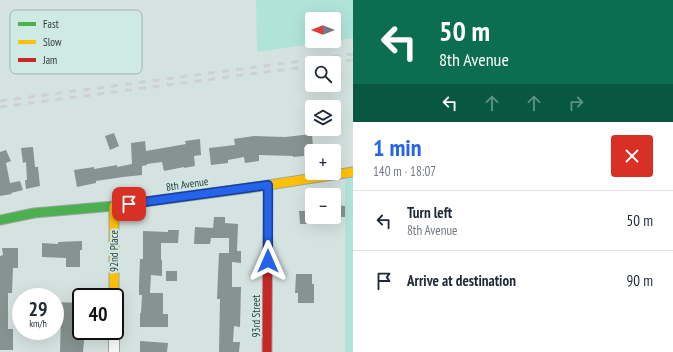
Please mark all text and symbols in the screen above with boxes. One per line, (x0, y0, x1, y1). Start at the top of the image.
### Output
legend (10, 10, 142, 74)
north arrow (305, 12, 341, 48)
map controls (305, 12, 341, 224)
text: 50 m (439, 12, 490, 49)
icon: left (373, 16, 425, 68)
text: Fast (43, 17, 59, 31)
text: Slow (43, 35, 62, 49)
text: 8th Avenue (439, 48, 509, 71)
text: Jam (42, 53, 57, 67)
button: search (305, 56, 341, 92)
icon: left (439, 92, 461, 114)
icon: ahead (481, 92, 503, 114)
icon: ahead (523, 92, 545, 114)
icon: right (565, 92, 587, 114)
button: layers (305, 100, 341, 136)
text: 1 min (373, 132, 421, 163)
button: close (611, 135, 653, 177)
button: + (305, 144, 341, 180)
text: 140 m · 18:07 (373, 163, 436, 180)
street label: 8th Avenue (165, 174, 210, 194)
pin (112, 187, 146, 221)
button: − (305, 188, 341, 224)
icon: arrive (118, 193, 140, 215)
text: Turn left (407, 203, 452, 222)
icon: left (373, 210, 395, 232)
text: 50 m (627, 211, 653, 230)
text: 8th Avenue (407, 222, 457, 239)
street label: 92nd Place (107, 230, 121, 272)
position arrow (247, 240, 289, 282)
icon: arrive (373, 270, 395, 292)
text: Arrive at destination (407, 271, 516, 290)
text: 90 m (627, 271, 653, 290)
speed limit sign: 40 (72, 288, 124, 340)
street label: 93rd Street (249, 295, 263, 337)
text: 29 (28, 296, 48, 322)
text: km/h (29, 317, 47, 330)

